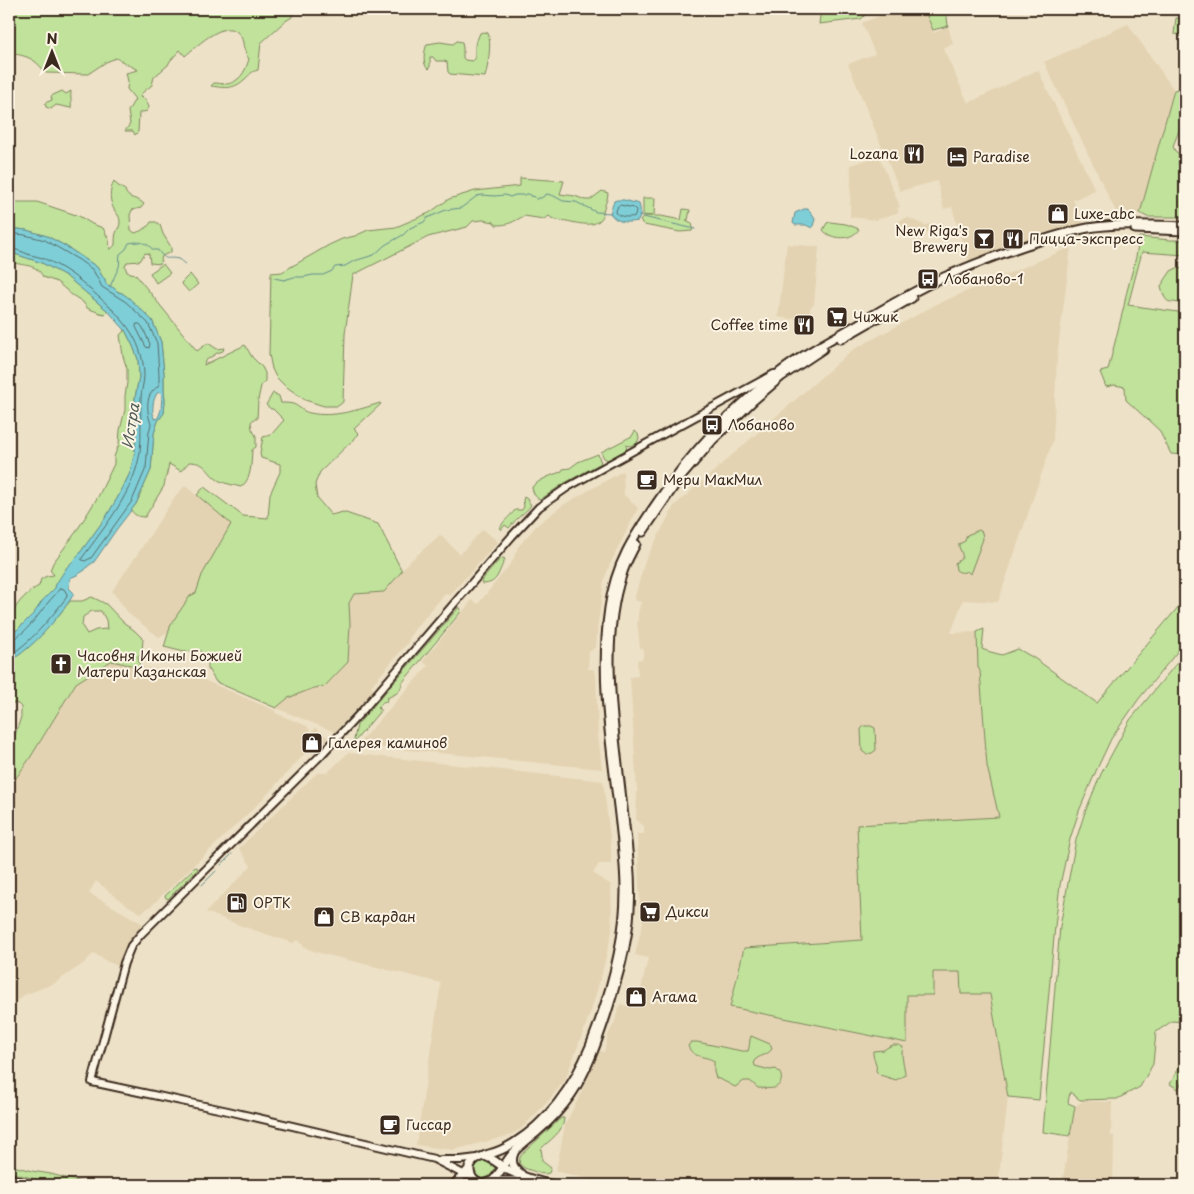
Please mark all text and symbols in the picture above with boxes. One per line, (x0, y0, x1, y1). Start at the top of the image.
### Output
north arrow (28, 28, 78, 78)
text: N (46, 28, 58, 49)
restaurant icon: Lozana (902, 142, 926, 166)
place label: Lozana (850, 143, 898, 164)
hotel icon: Paradise (945, 145, 969, 169)
place label: Paradise (973, 146, 1030, 167)
shop icon: Luxe-abc (1046, 202, 1070, 226)
place label: Luxe-abc (1074, 203, 1135, 224)
place label: New Riga's Brewery (895, 220, 968, 257)
bar icon: New Riga's Brewery (972, 227, 996, 251)
restaurant icon: Пицца-экспресс (1001, 227, 1025, 251)
place label: Пицца-экспресс (1029, 228, 1143, 249)
bus stop icon: Лобаново-1 (916, 267, 940, 291)
place label: Лобаново-1 (944, 268, 1024, 289)
supermarket icon: Чижик (825, 305, 849, 329)
place label: Чижик (853, 306, 899, 327)
restaurant icon: Coffee time (792, 313, 816, 337)
place label: Coffee time (711, 314, 788, 335)
water label: Истра (115, 401, 145, 450)
bus stop icon: Лобаново (700, 413, 724, 437)
place label: Лобаново (728, 414, 795, 435)
cafe icon: Мери МакМил (635, 468, 659, 492)
place label: Мери МакМил (663, 469, 762, 490)
place label: Часовня Иконы Божией Матери Казанская (77, 645, 242, 682)
church icon: Часовня Иконы Божией Матери Казанская (49, 652, 73, 676)
shop icon: Галерея каминов (300, 731, 324, 755)
place label: Галерея каминов (328, 732, 447, 753)
fuel station icon: ОРТК (225, 891, 249, 915)
place label: ОРТК (253, 892, 291, 913)
supermarket icon: Дикси (638, 900, 662, 924)
place label: Дикси (665, 901, 709, 922)
shop icon: СВ кардан (312, 905, 336, 929)
place label: СВ кардан (340, 906, 416, 927)
shop icon: Агама (624, 985, 648, 1009)
place label: Агама (652, 986, 697, 1007)
cafe icon: Гиссар (378, 1113, 402, 1137)
place label: Гиссар (406, 1114, 451, 1135)

